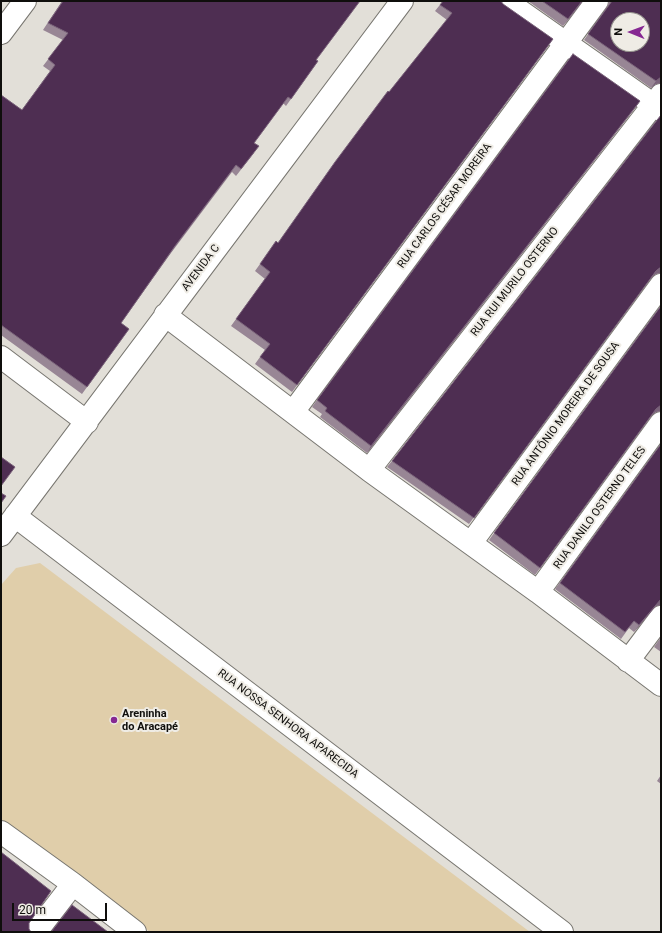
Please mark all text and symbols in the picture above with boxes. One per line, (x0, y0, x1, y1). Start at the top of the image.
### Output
north arrow (610, 12, 650, 52)
text: N (612, 28, 625, 36)
street label: RUA CARLOS CÉSAR MOREIRA (395, 141, 495, 271)
street label: RUA RUI MURILO OSTERNO (468, 225, 562, 339)
street label: AVENIDA C (179, 242, 223, 294)
street label: RUA ANTÔNIO MOREIRA DE SOUSA (509, 339, 623, 489)
street label: RUA DANILO OSTERNO TELES (551, 444, 649, 572)
street label: RUA NOSSA SENHORA APARECIDA (215, 667, 361, 781)
place label: Areninha do Aracapé (122, 707, 178, 733)
marker: Areninha do Aracapé (109, 715, 119, 725)
scale bar (14, 895, 109, 921)
text: 20 m (19, 903, 46, 917)

